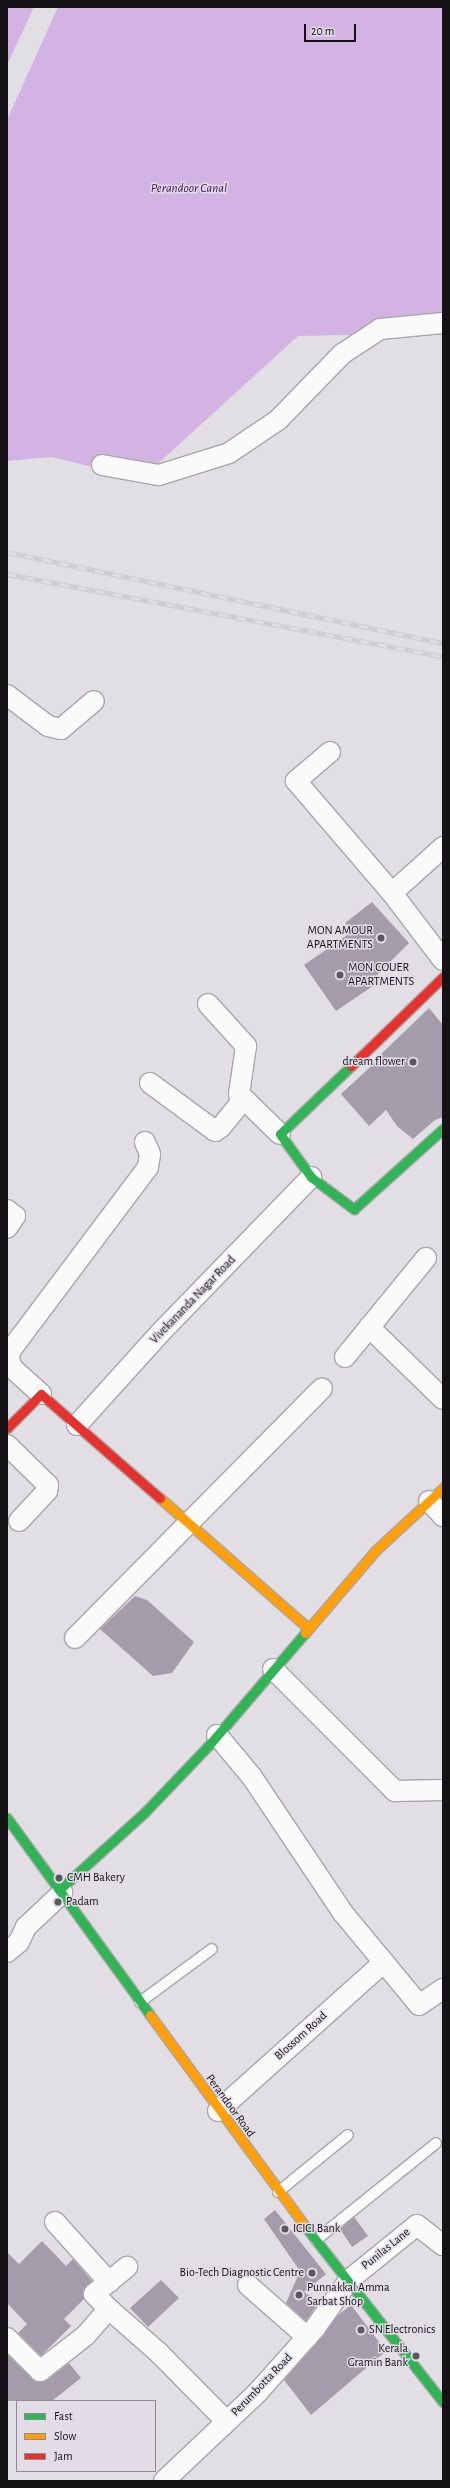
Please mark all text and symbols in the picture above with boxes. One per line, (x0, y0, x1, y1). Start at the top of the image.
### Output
scale bar (306, 16, 358, 42)
text: 20 m (311, 25, 334, 37)
water label: Perandoor Canal (151, 181, 227, 197)
place label: MON AMOUR APARTMENTS (307, 924, 373, 952)
marker: MON AMOUR APARTMENTS (376, 933, 386, 943)
place label: MON COUER APARTMENTS (348, 961, 414, 989)
marker: MON COUER APARTMENTS (335, 970, 345, 980)
place label: dream flower (343, 1055, 405, 1069)
marker: dream flower (408, 1057, 418, 1067)
street label: Vivekananda Nagar Road (147, 1253, 239, 1347)
place label: CMH Bakery (67, 1871, 125, 1885)
marker: CMH Bakery (54, 1873, 64, 1883)
place label: Padam (66, 1895, 99, 1909)
marker: Padam (53, 1897, 63, 1907)
street label: Blossom Road (272, 2009, 330, 2063)
street label: Perandoor Road (202, 2072, 258, 2140)
place label: ICICI Bank (293, 2222, 340, 2236)
marker: ICICI Bank (280, 2224, 290, 2234)
street label: Punilas Lane (359, 2225, 413, 2273)
place label: Bio-Tech Diagnostic Centre (180, 2266, 304, 2280)
marker: Bio-Tech Diagnostic Centre (307, 2268, 317, 2278)
place label: Punnakkal Amma Sarbat Shop (307, 2281, 390, 2309)
marker: Punnakkal Amma Sarbat Shop (294, 2290, 304, 2300)
place label: SN Electronics (369, 2323, 435, 2337)
marker: SN Electronics (356, 2325, 366, 2335)
place label: Kerala Gramin Bank (348, 2342, 408, 2370)
street label: Perumbotta Road (228, 2351, 296, 2419)
marker: Kerala Gramin Bank (411, 2351, 421, 2361)
legend (16, 2400, 156, 2472)
text: Fast (54, 2410, 73, 2422)
text: Slow (54, 2430, 76, 2442)
text: Jam (54, 2450, 73, 2462)

